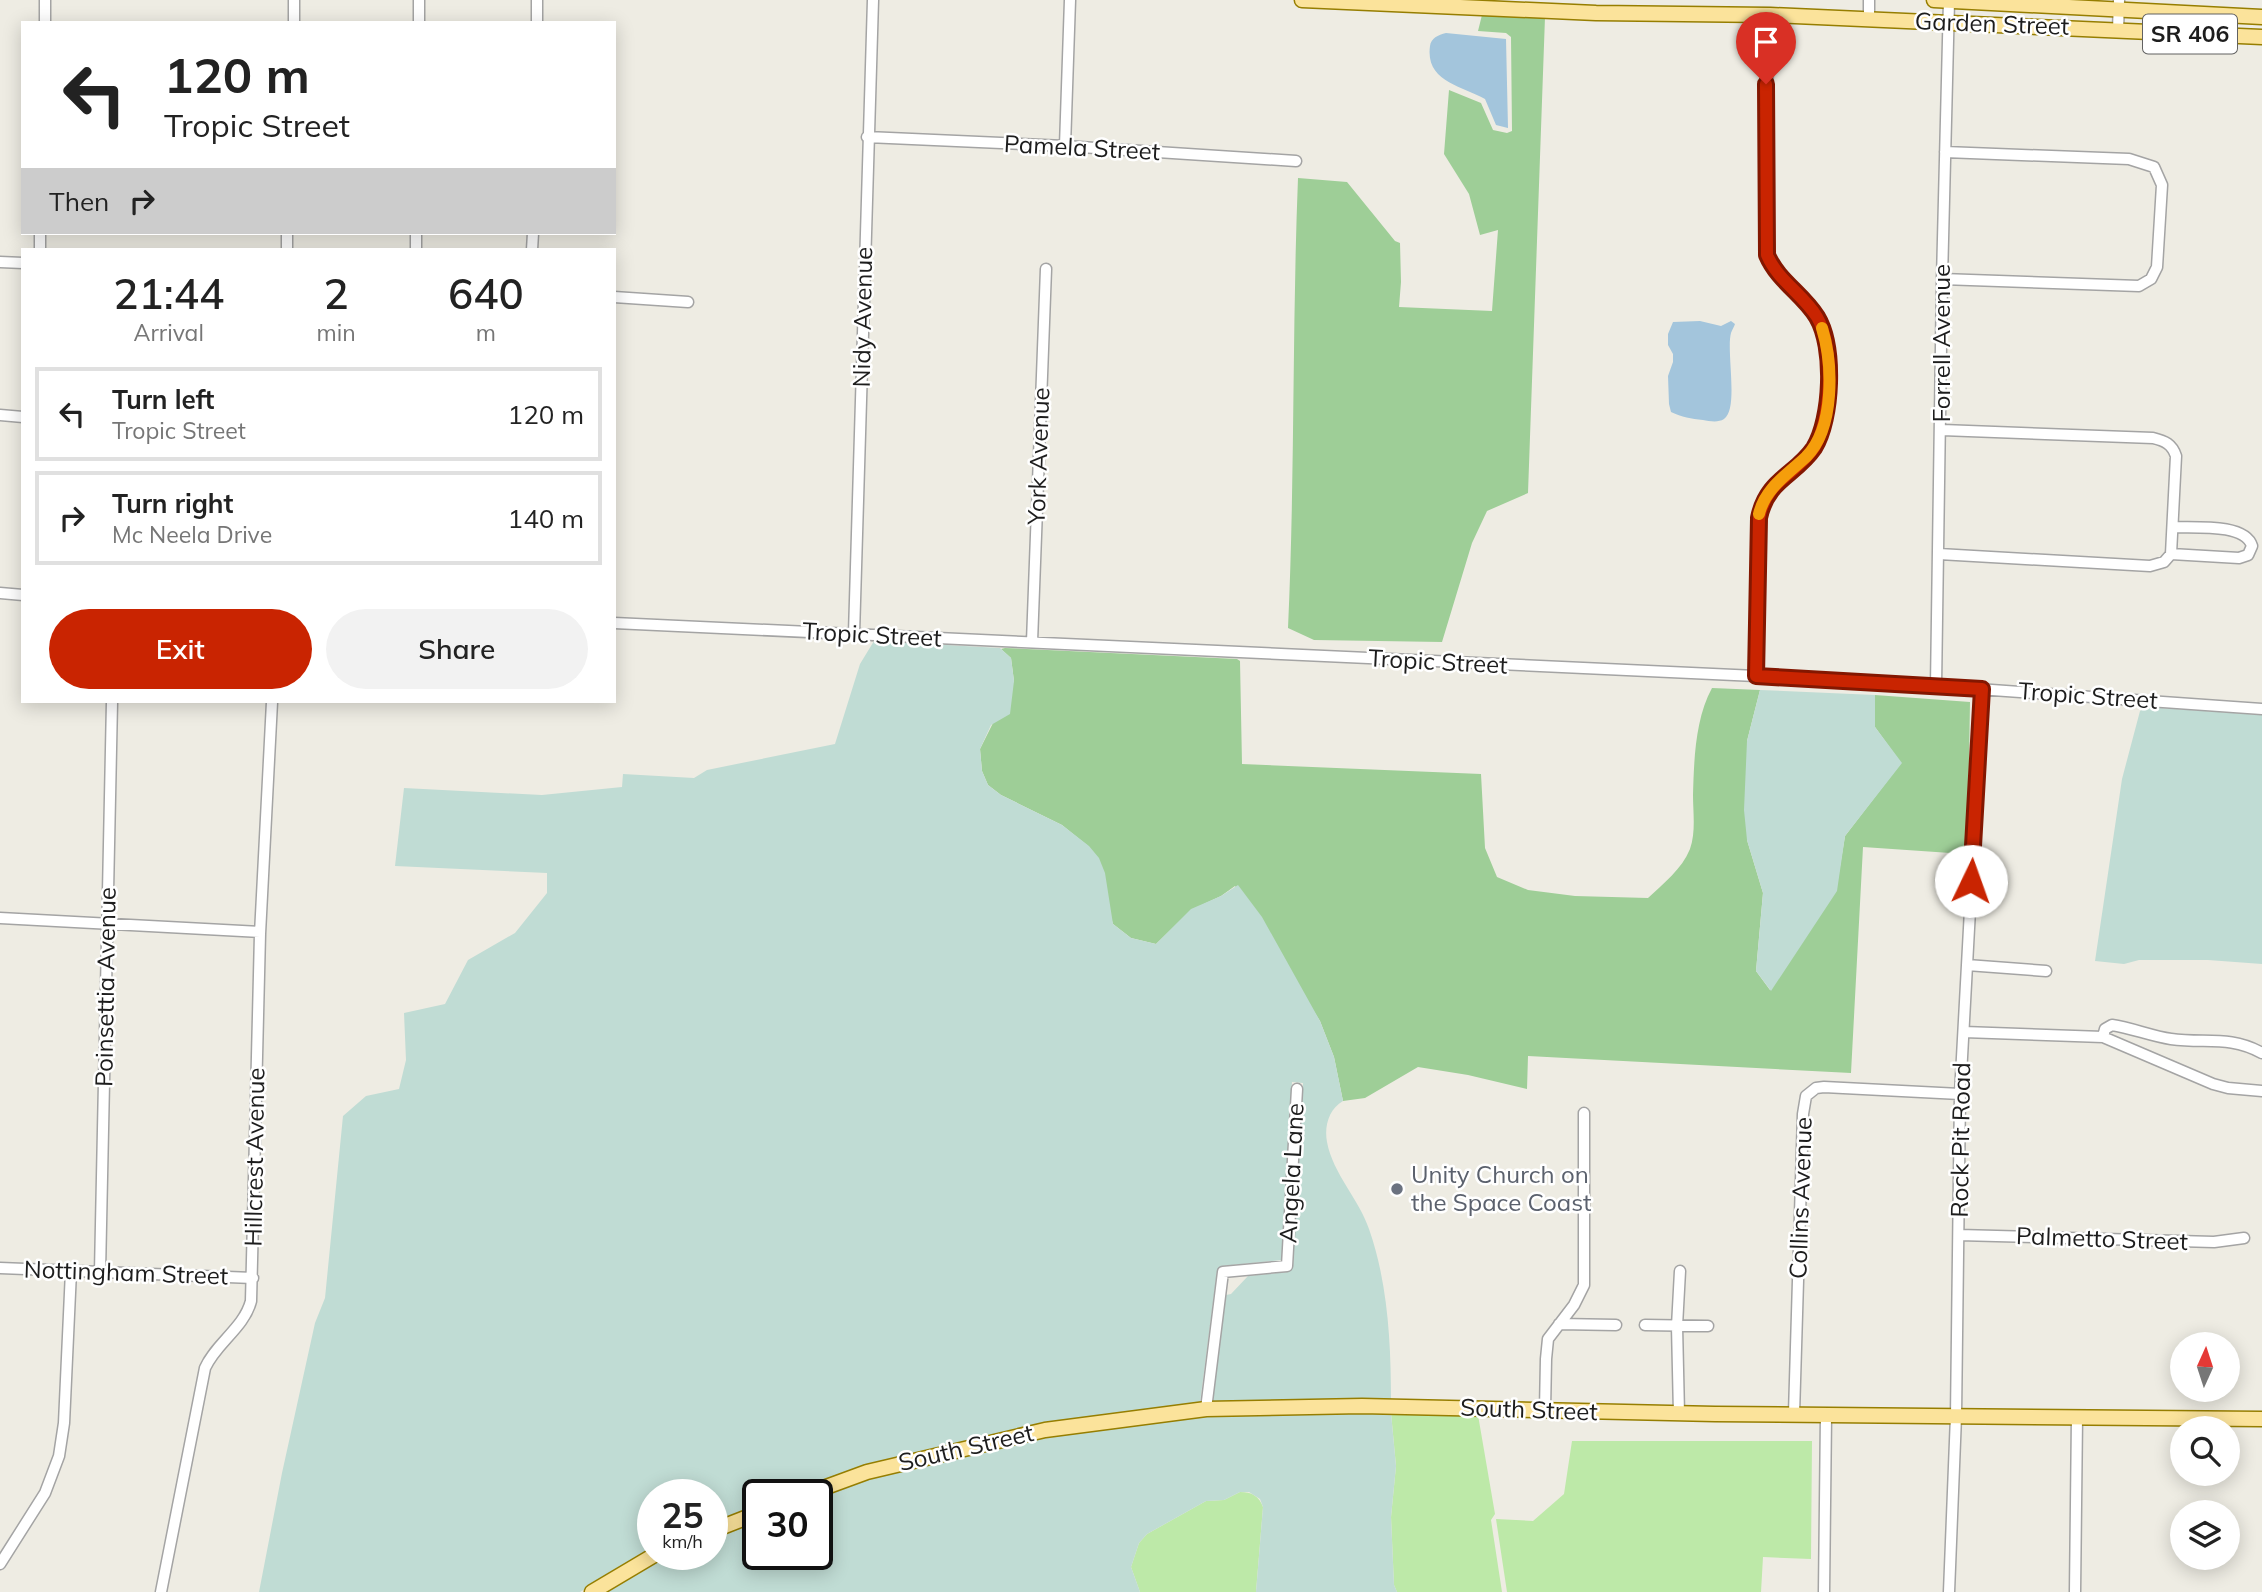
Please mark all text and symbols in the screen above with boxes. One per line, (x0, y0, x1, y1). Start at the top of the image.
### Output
street label: Garden Street (1914, 5, 2070, 41)
pin (1736, 12.0, 1796, 84)
road number: SR 406 (2143, 14, 2237, 54)
icon: arrive (1747, 23, 1785, 61)
text: 120 m (164, 44, 310, 105)
icon: left (49, 49, 140, 140)
text: Tropic Street (164, 105, 350, 145)
street label: Pamela Street (1003, 128, 1161, 166)
icon: right (123, 182, 161, 220)
text: Then (49, 185, 109, 218)
street label: Nidy Avenue (846, 246, 878, 388)
street label: Forrell Avenue (1926, 264, 1956, 422)
text: 21:44 (113, 267, 224, 320)
text: 2 (323, 267, 349, 320)
text: 640 (448, 267, 524, 320)
text: Arrival (134, 318, 204, 347)
text: min (316, 318, 356, 347)
text: m (476, 318, 496, 347)
text: Turn left (112, 383, 214, 416)
street label: York Avenue (1021, 387, 1055, 526)
icon: left (53, 395, 91, 433)
text: 120 m (508, 398, 584, 431)
text: Tropic Street (112, 416, 246, 445)
text: Turn right (112, 487, 233, 520)
icon: right (53, 499, 91, 537)
text: 140 m (508, 502, 584, 535)
text: Mc Neela Drive (112, 520, 272, 549)
button: Exit (49, 609, 312, 689)
button: Share (326, 609, 588, 689)
street label: Tropic Street (802, 615, 943, 653)
street label: Tropic Street (1368, 642, 1509, 680)
street label: Tropic Street (2017, 675, 2159, 715)
position arrow (1934, 844, 2008, 918)
street label: Poinsettia Avenue (88, 887, 122, 1087)
street label: Rock Pit Road (1944, 1062, 1976, 1218)
street label: Hillcrest Avenue (237, 1067, 271, 1247)
street label: Angela Lane (1272, 1102, 1310, 1244)
street label: Collins Avenue (1782, 1116, 1818, 1280)
place label: Unity Church on the Space Coast (1411, 1159, 1591, 1217)
marker: Unity Church on the Space Coast (1389, 1181, 1405, 1197)
street label: Palmetto Street (2016, 1220, 2188, 1256)
street label: Nottingham Street (23, 1253, 229, 1291)
north arrow (2170, 1332, 2240, 1402)
map controls (2170, 1332, 2240, 1570)
street label: South Street (1460, 1392, 1598, 1426)
button: search (2170, 1416, 2240, 1486)
street label: South Street (895, 1417, 1036, 1477)
speed limit sign: 30 (742, 1479, 833, 1570)
text: 25 (661, 1493, 704, 1537)
button: layers (2170, 1500, 2240, 1570)
text: km/h (662, 1530, 703, 1553)

